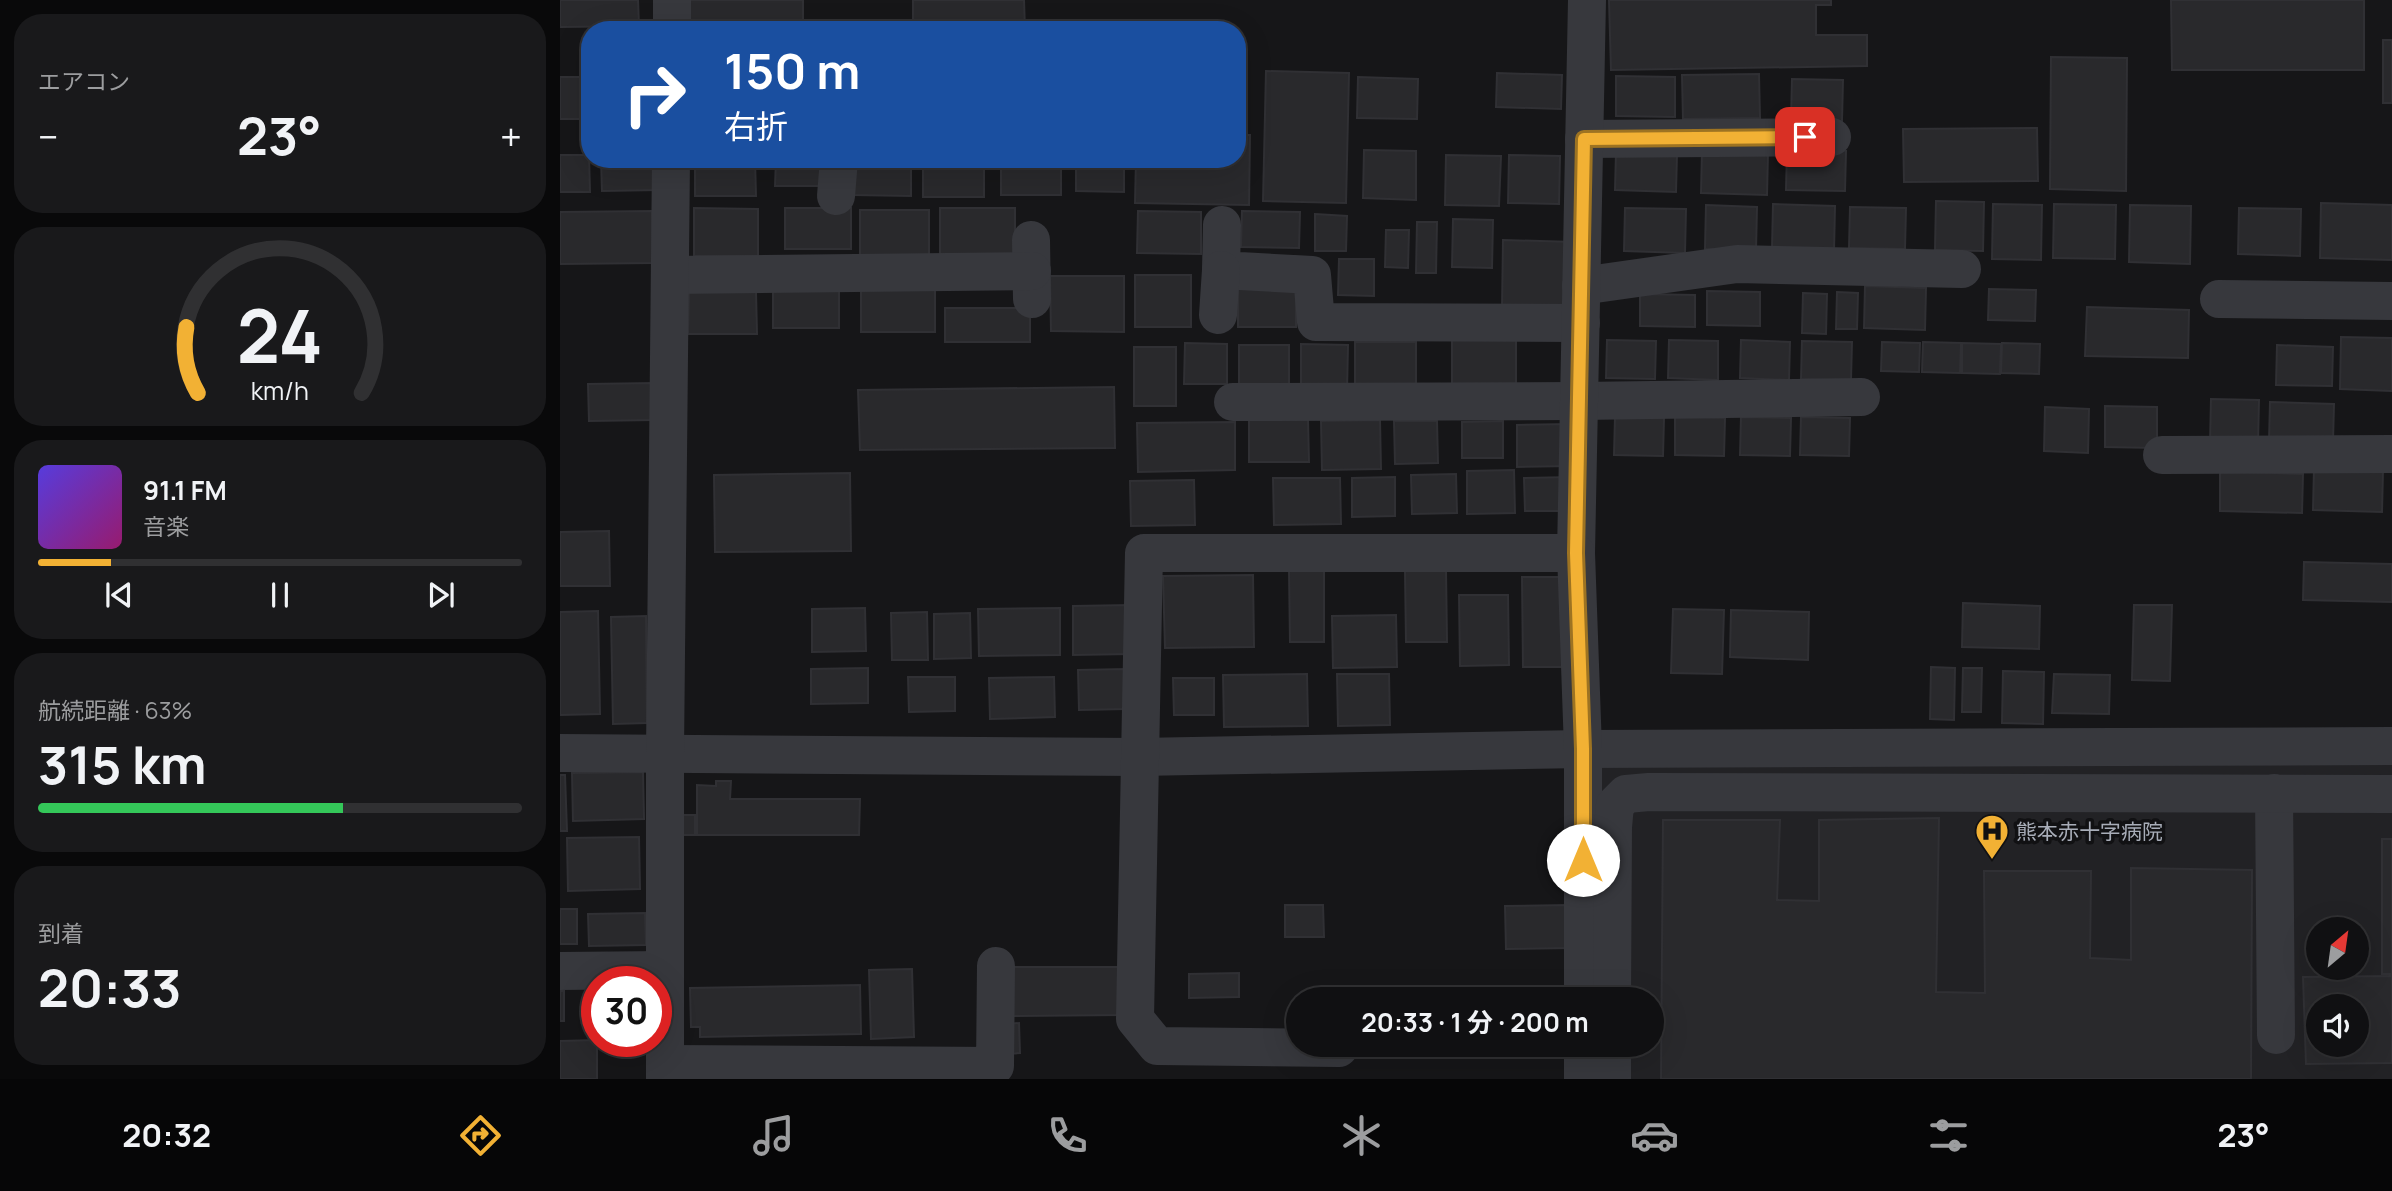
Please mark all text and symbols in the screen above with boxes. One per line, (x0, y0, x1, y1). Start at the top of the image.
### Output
text: 150 m (724, 37, 860, 104)
icon: right (609, 49, 700, 140)
text: エアコン (38, 65, 130, 97)
text: 23° (237, 100, 322, 171)
text: 右折 (724, 104, 788, 148)
pin (1775, 107, 1835, 167)
text: − (38, 110, 59, 162)
text: + (500, 110, 522, 162)
icon: arrive (1786, 118, 1824, 156)
text: 24 (237, 285, 323, 385)
text: km/h (251, 372, 309, 407)
text: 91.1 FM (143, 472, 227, 508)
text: 音楽 (143, 510, 189, 542)
icon: previous (100, 576, 138, 614)
icon: pause (261, 576, 299, 614)
icon: next (422, 576, 460, 614)
text: 航続距離 · 63% (38, 694, 192, 726)
text: 315 km (38, 729, 207, 800)
hospital icon: 熊本赤十字病院 (1973, 812, 2011, 861)
place label: 熊本赤十字病院 (2016, 817, 2163, 845)
position arrow (1546, 823, 1620, 897)
text: 到着 (38, 917, 84, 949)
north arrow (2306, 917, 2370, 980)
map controls (2306, 917, 2369, 1057)
text: 20:33 (38, 952, 181, 1023)
speed limit sign: 30 (581, 966, 672, 1057)
button: sound (2306, 994, 2369, 1057)
text: 20:33 · 1 分 · 200 m (1361, 1004, 1589, 1040)
icon: directions (456, 1111, 505, 1160)
icon: music (749, 1111, 798, 1160)
icon: phone (1043, 1111, 1092, 1160)
icon: climate (1337, 1111, 1386, 1160)
icon: car (1630, 1111, 1679, 1160)
icon: filters (1924, 1111, 1973, 1160)
text: 20:32 (122, 1113, 211, 1157)
text: 23° (2218, 1113, 2270, 1157)

